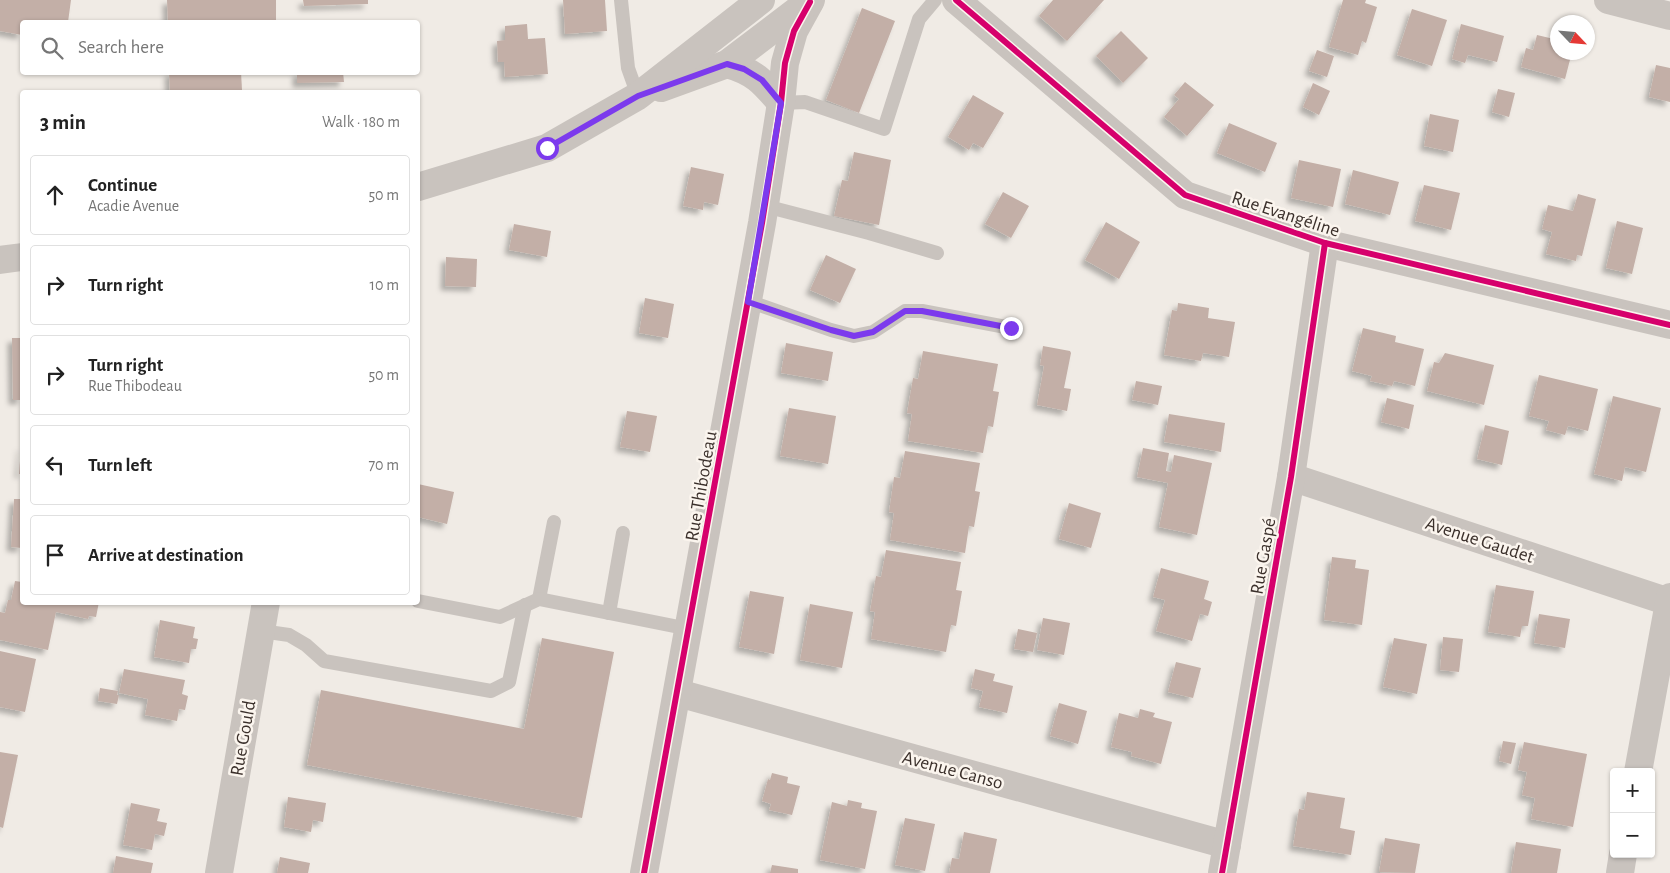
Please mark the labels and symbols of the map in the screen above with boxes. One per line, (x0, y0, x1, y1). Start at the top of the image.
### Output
north arrow (1550, 15, 1595, 60)
route start (536, 137, 559, 160)
street label: Rue Evangéline (1229, 188, 1342, 241)
route end (1000, 317, 1023, 340)
street label: Rue Thibodeau (682, 429, 721, 543)
street label: Avenue Gaudet (1423, 514, 1536, 567)
street label: Rue Gaspé (1247, 517, 1280, 596)
street label: Rue Gould (227, 699, 259, 777)
street label: Avenue Canso (900, 748, 1005, 793)

